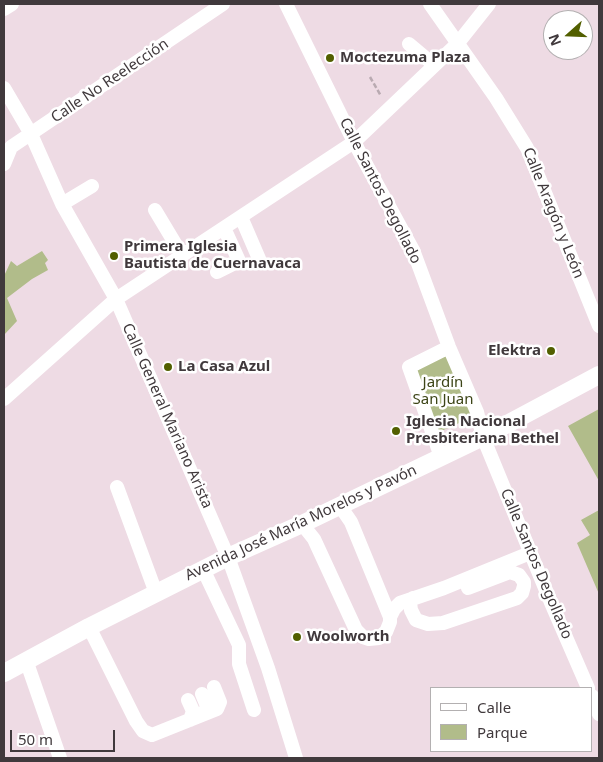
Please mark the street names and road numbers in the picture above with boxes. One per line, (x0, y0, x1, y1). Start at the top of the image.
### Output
street label: Calle No Reelección (48, 35, 172, 127)
street label: Calle Santos Degollado (335, 115, 425, 267)
street label: Calle Aragón y León (519, 145, 587, 281)
street label: Calle General Mariano Arista (118, 321, 216, 511)
street label: Avenida José María Morelos y Pavón (182, 461, 420, 585)
street label: Calle Santos Degollado (496, 486, 576, 642)

